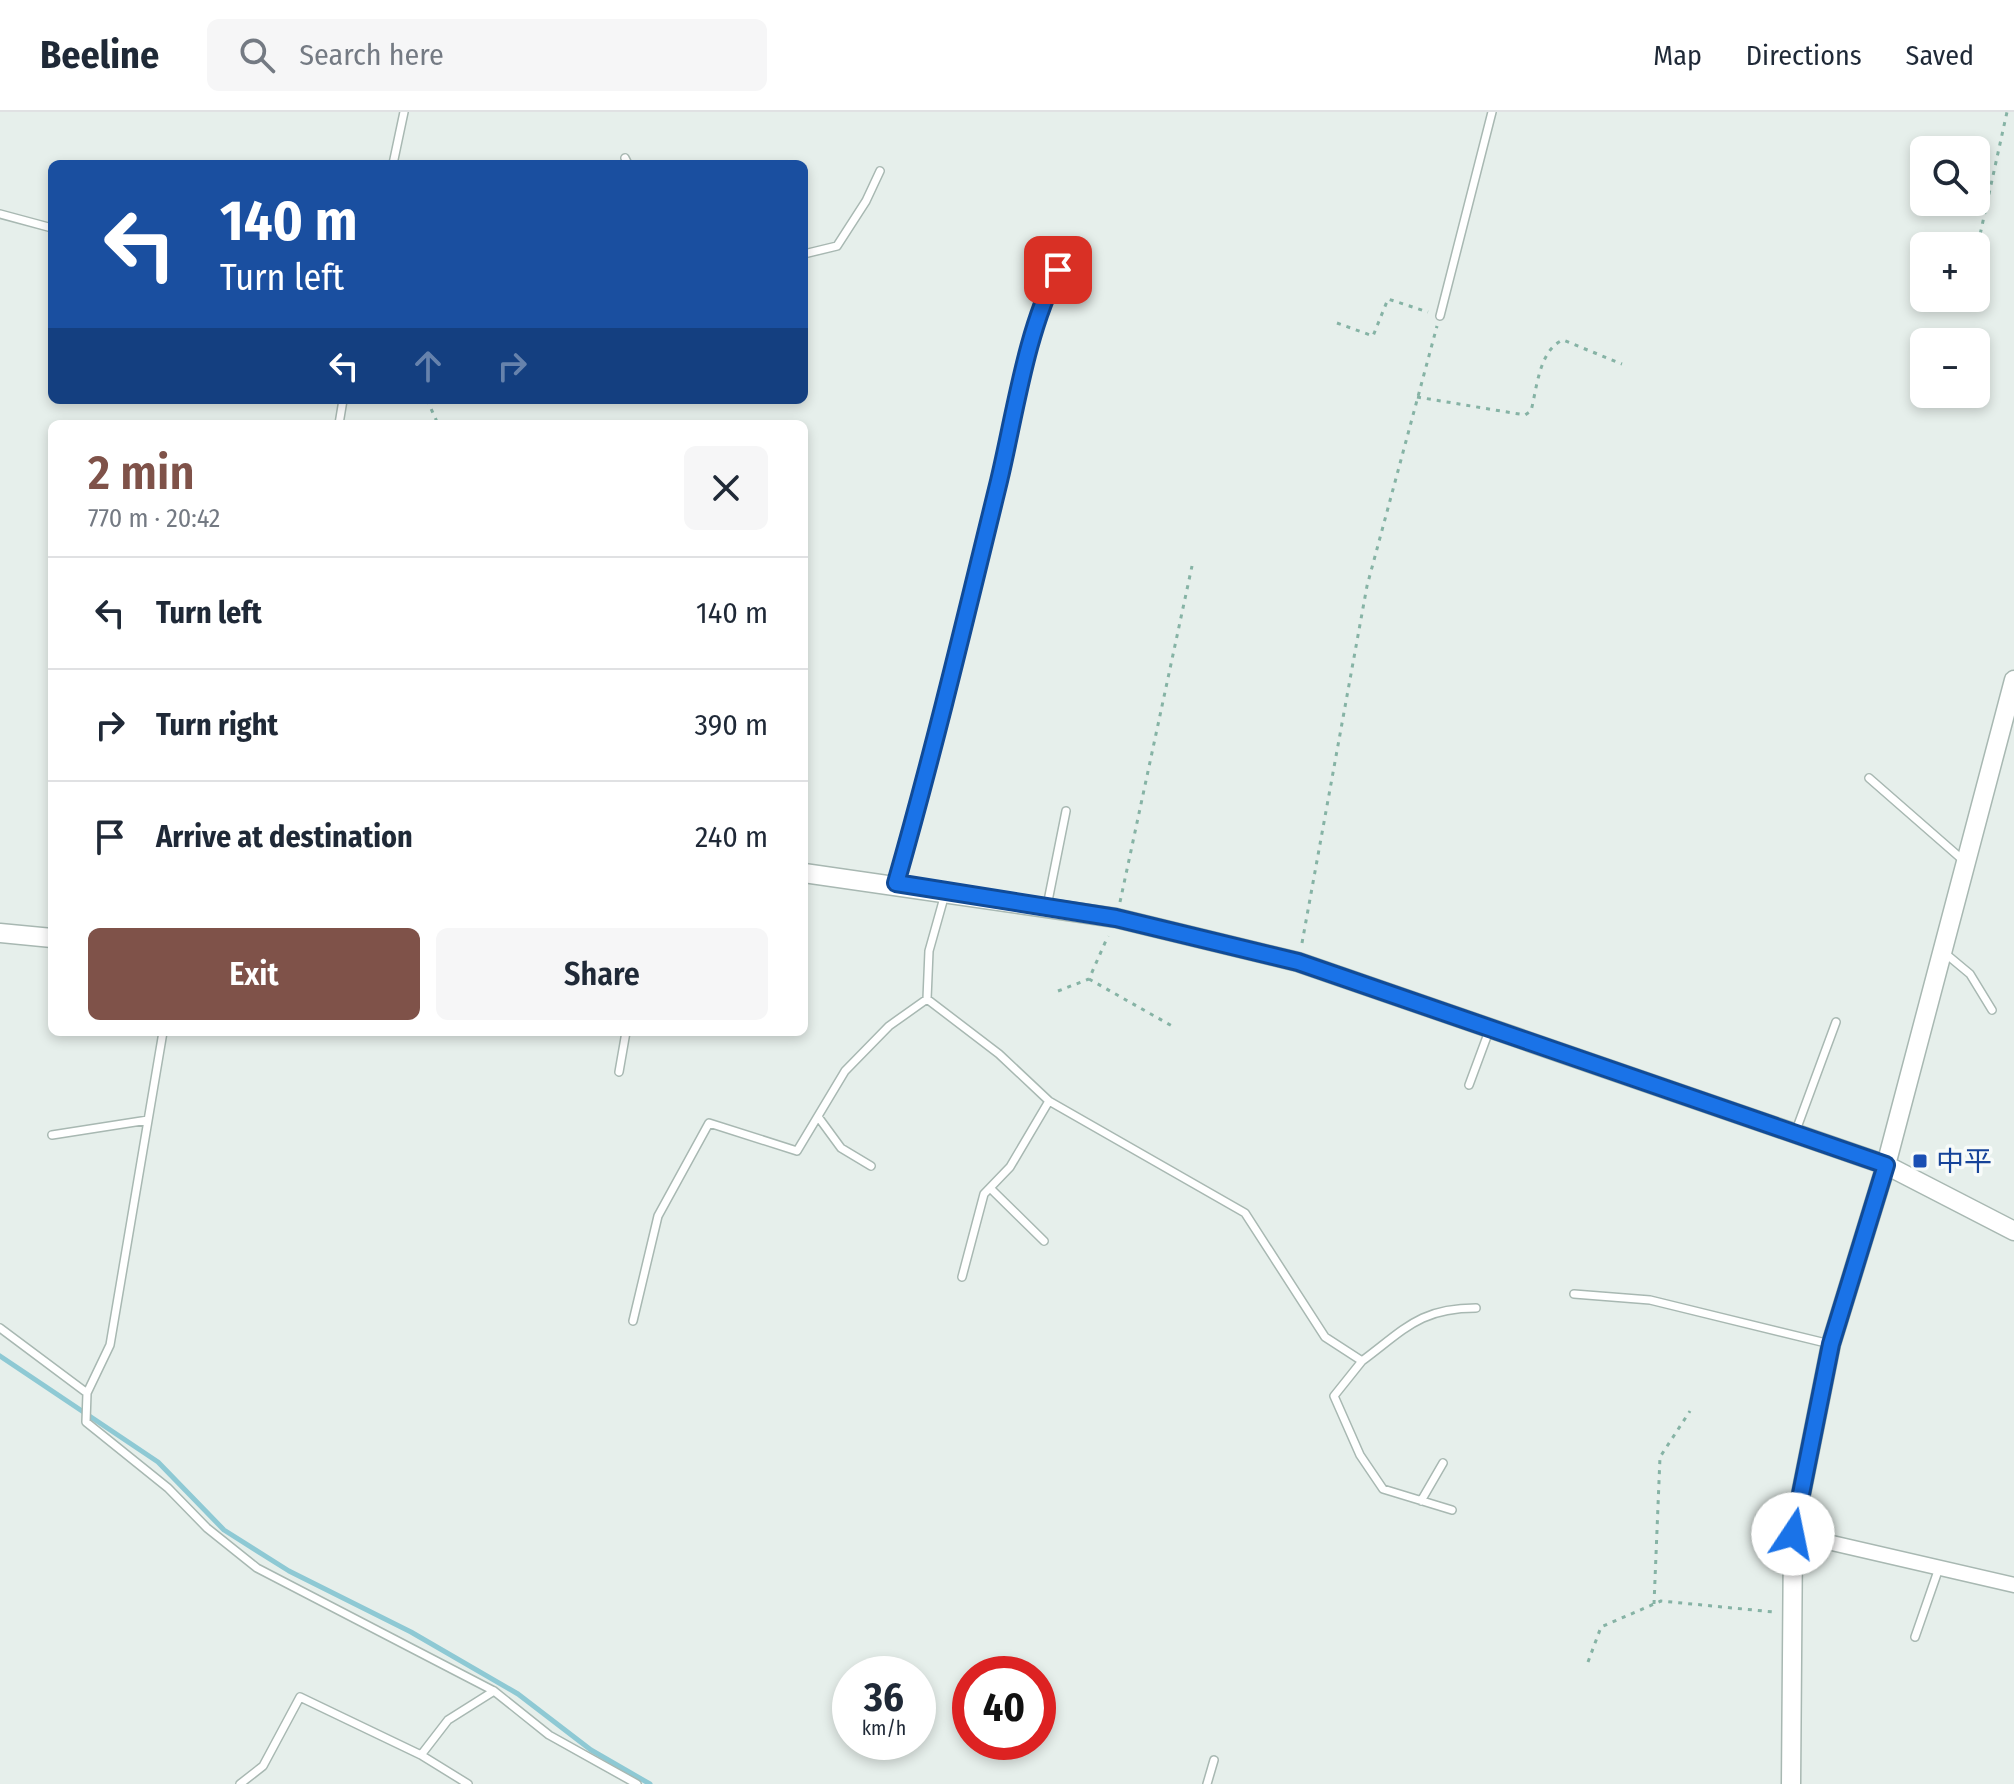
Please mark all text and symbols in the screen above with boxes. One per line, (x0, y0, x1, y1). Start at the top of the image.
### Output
search box (207, 19, 767, 91)
text: Beeline (40, 32, 159, 78)
icon: search (235, 33, 279, 77)
text: Search here (299, 37, 444, 73)
text: Map (1653, 39, 1702, 72)
text: Directions (1746, 39, 1862, 72)
text: Saved (1906, 39, 1974, 72)
map controls (1910, 136, 1990, 408)
button: search (1910, 136, 1990, 216)
text: 140 m (220, 188, 357, 255)
icon: left (88, 192, 192, 296)
button: + (1910, 232, 1990, 312)
pin (1024, 236, 1092, 304)
icon: arrive (1036, 248, 1080, 292)
text: Turn left (220, 256, 344, 300)
button: − (1910, 328, 1990, 408)
icon: left (322, 344, 366, 388)
icon: ahead (406, 344, 450, 388)
icon: right (490, 344, 534, 388)
text: 2 min (88, 444, 195, 502)
button: close (684, 446, 768, 530)
text: 770 m · 20:42 (88, 503, 220, 534)
icon: left (88, 591, 132, 635)
text: Turn left (156, 595, 262, 631)
text: 140 m (696, 595, 768, 631)
icon: right (88, 703, 132, 747)
text: Turn right (156, 707, 278, 743)
text: 390 m (694, 707, 768, 743)
icon: arrive (88, 815, 132, 859)
text: Arrive at destination (156, 819, 413, 855)
text: 240 m (695, 819, 768, 855)
button: Exit (88, 928, 420, 1020)
button: Share (436, 928, 768, 1020)
place label: 中平 (1936, 1145, 1992, 1178)
marker: 中平 (1911, 1152, 1929, 1170)
position arrow (1751, 1492, 1835, 1576)
speed limit sign: 40 (952, 1656, 1056, 1760)
text: 36 (864, 1674, 904, 1722)
text: km/h (862, 1716, 906, 1740)

